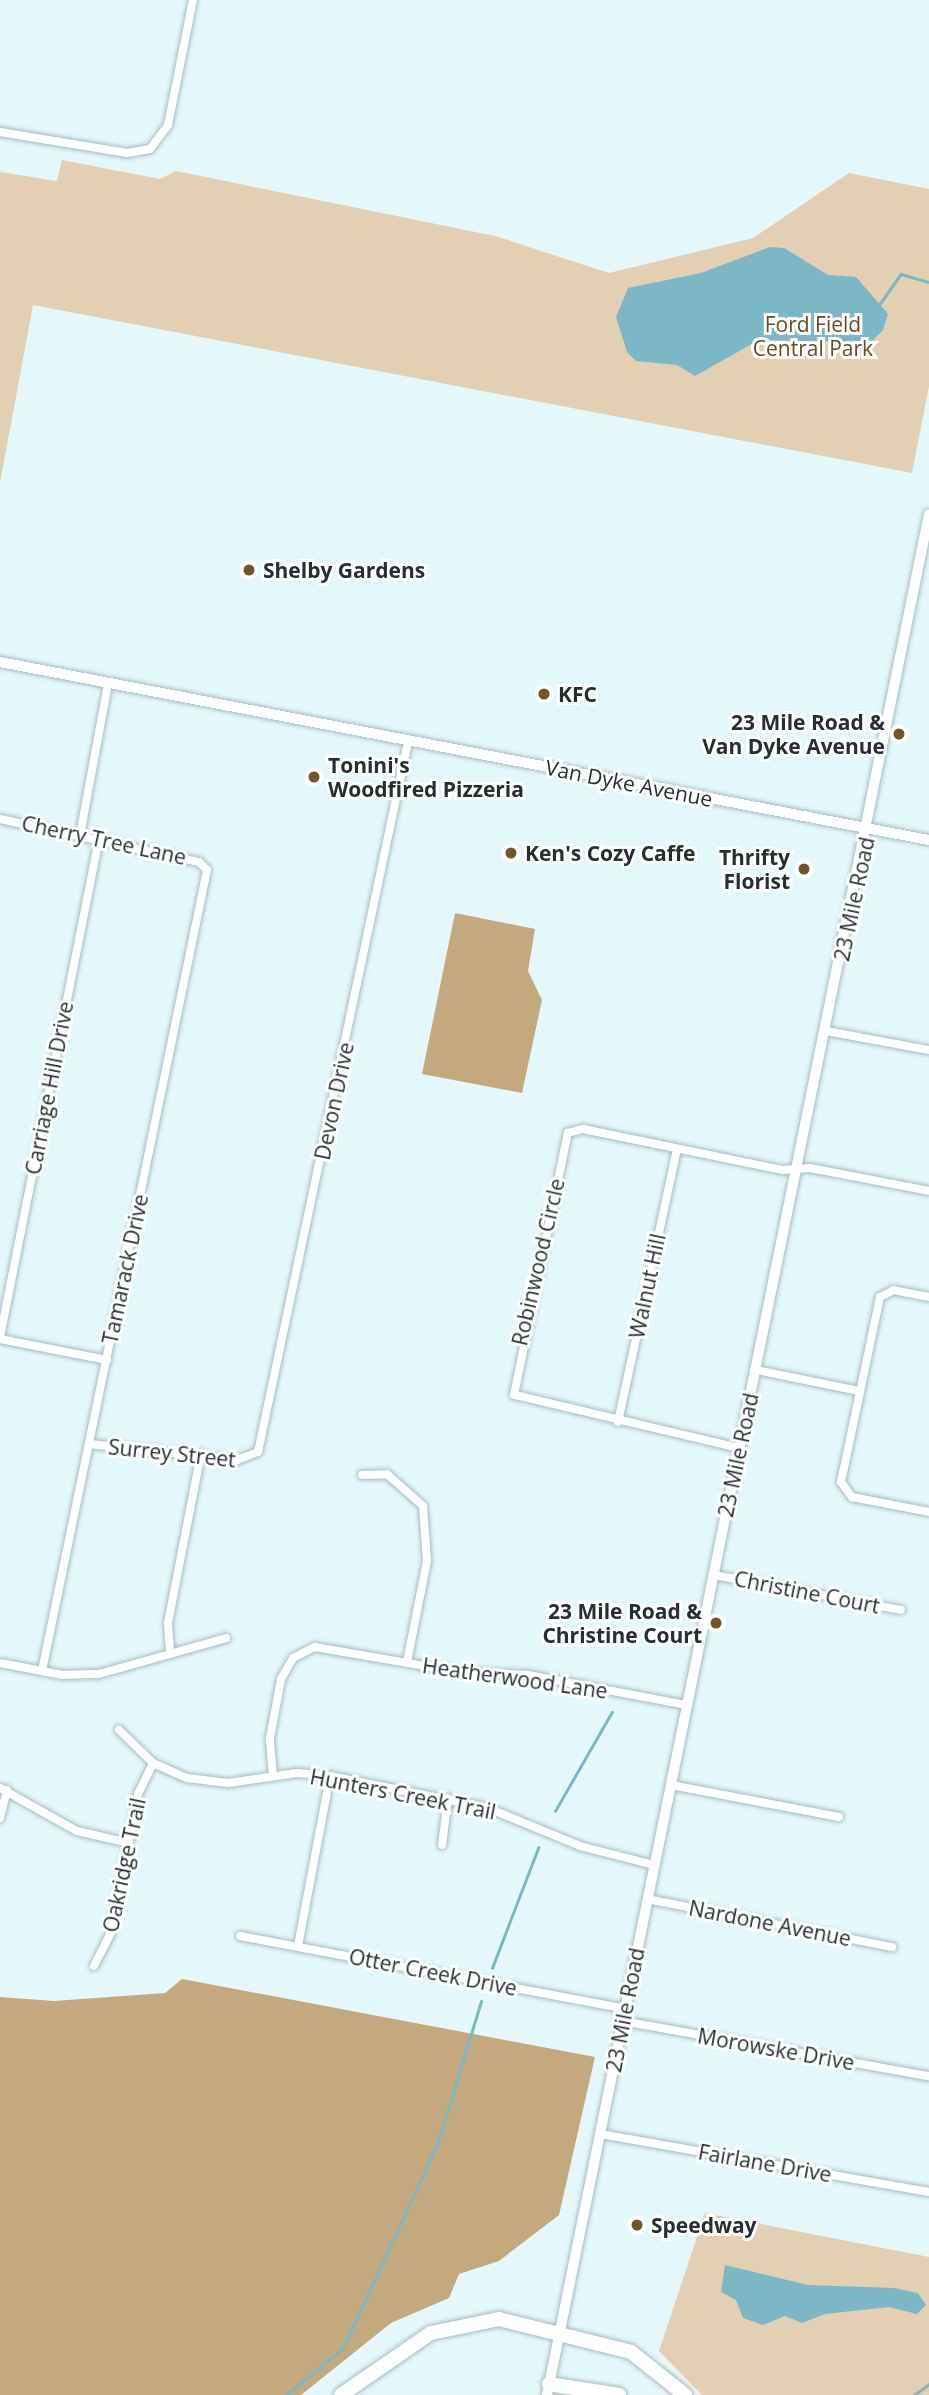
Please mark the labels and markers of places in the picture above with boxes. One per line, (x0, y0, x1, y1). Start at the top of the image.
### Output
place label: Shelby Gardens (263, 557, 425, 583)
marker: Shelby Gardens (241, 562, 257, 578)
place label: KFC (558, 681, 597, 707)
marker: KFC (536, 686, 552, 702)
place label: 23 Mile Road & Van Dyke Avenue (702, 709, 885, 759)
marker: 23 Mile Road & Van Dyke Avenue (891, 726, 907, 742)
place label: Tonini's Woodfired Pizzeria (328, 752, 524, 802)
marker: Tonini's Woodfired Pizzeria (306, 769, 322, 785)
place label: Ken's Cozy Caffe (525, 840, 695, 866)
place label: Thrifty Florist (719, 844, 790, 894)
marker: Ken's Cozy Caffe (503, 845, 519, 861)
marker: Thrifty Florist (796, 861, 812, 877)
place label: 23 Mile Road & Christine Court (542, 1598, 702, 1648)
marker: 23 Mile Road & Christine Court (708, 1615, 724, 1631)
place label: Speedway (651, 2212, 757, 2238)
marker: Speedway (629, 2217, 645, 2233)

